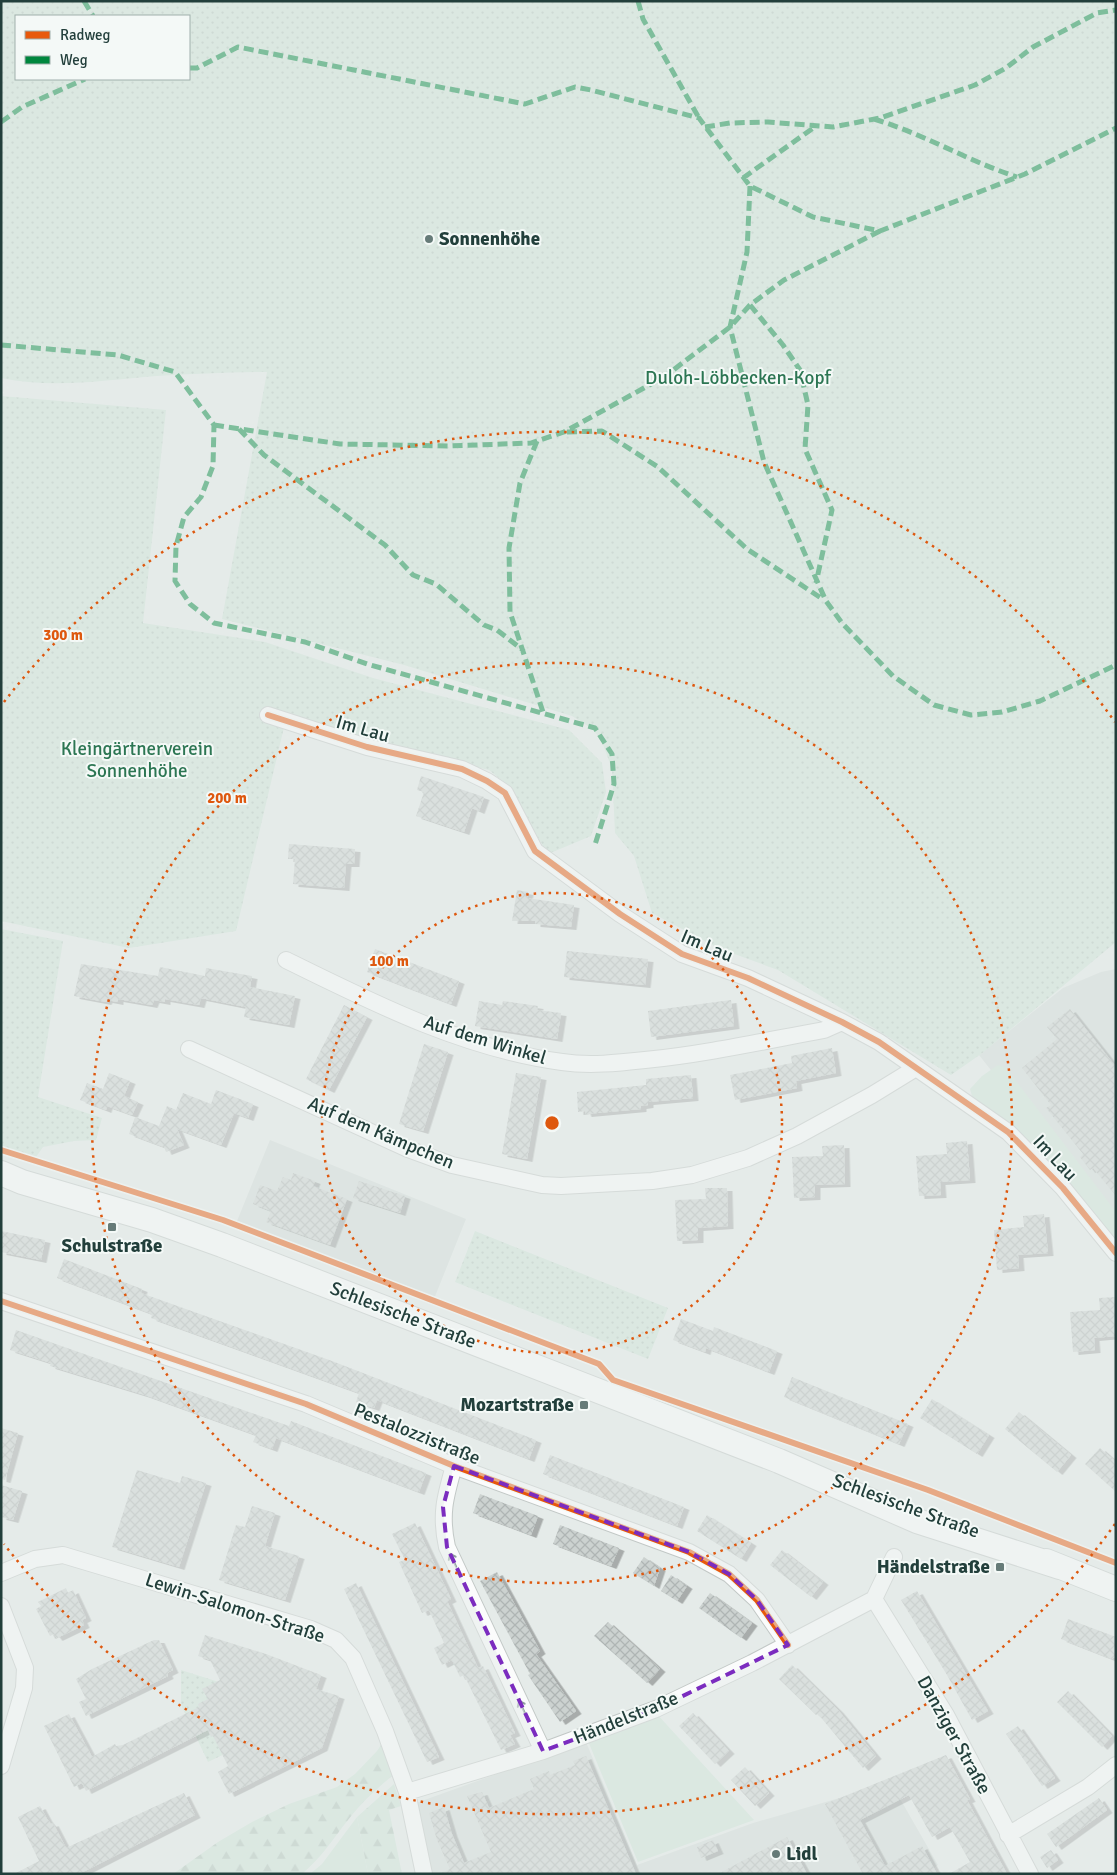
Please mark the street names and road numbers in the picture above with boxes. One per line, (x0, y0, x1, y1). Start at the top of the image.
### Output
street label: Im Lau (333, 710, 393, 748)
street label: Im Lau (677, 924, 737, 968)
street label: Auf dem Winkel (421, 1010, 549, 1070)
street label: Auf dem Kämpchen (304, 1091, 458, 1175)
street label: Im Lau (1028, 1130, 1082, 1186)
street label: Schlesische Straße (326, 1276, 480, 1354)
street label: Pestalozzistraße (350, 1398, 484, 1470)
street label: Schlesische Straße (829, 1468, 983, 1544)
street label: Lewin-Salomon-Straße (142, 1568, 328, 1648)
street label: Danziger Straße (912, 1672, 996, 1798)
street label: Händelstraße (570, 1686, 682, 1750)

